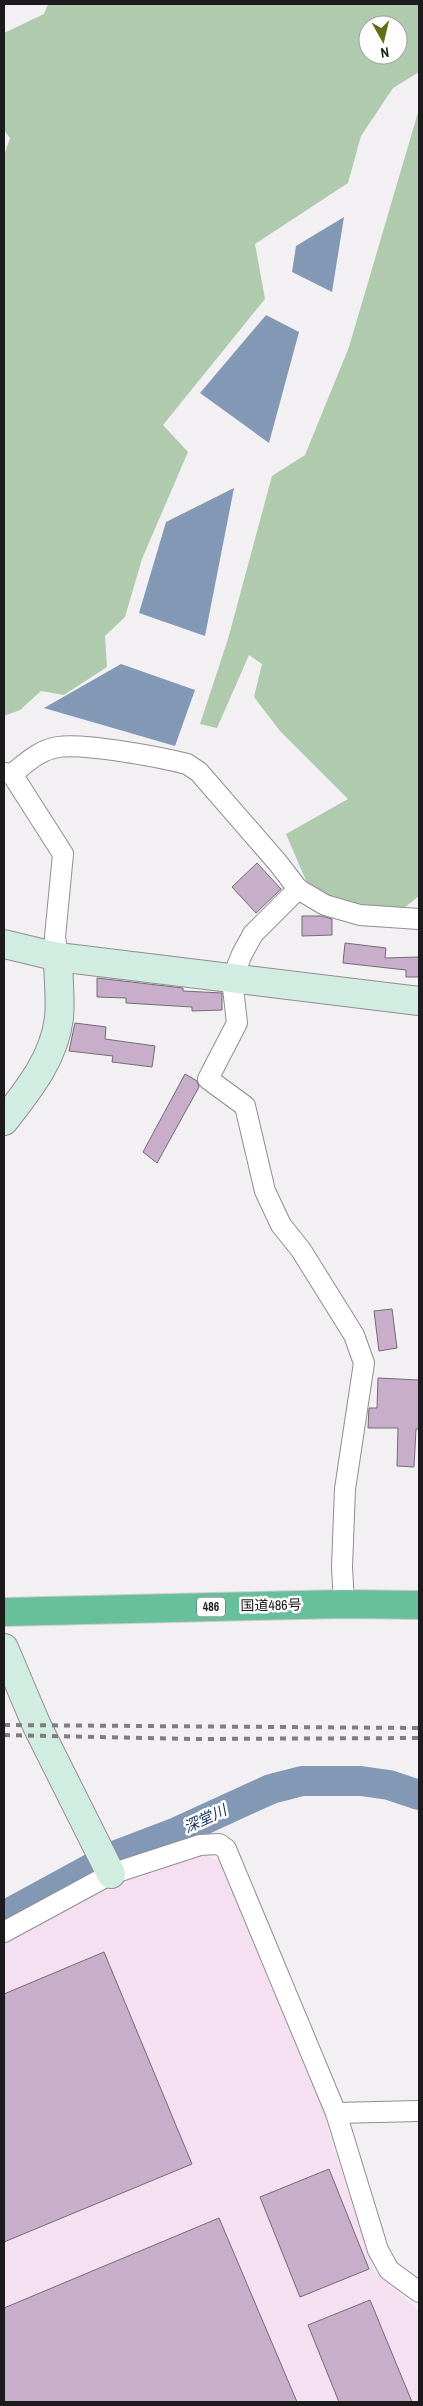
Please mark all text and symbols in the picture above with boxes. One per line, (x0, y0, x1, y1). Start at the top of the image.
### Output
north arrow (358, 15, 408, 65)
text: N (379, 43, 390, 62)
street label: 国道486号 (240, 1595, 302, 1615)
road number: 486 (197, 1598, 225, 1616)
water label: 深堂川 (180, 1799, 231, 1838)

